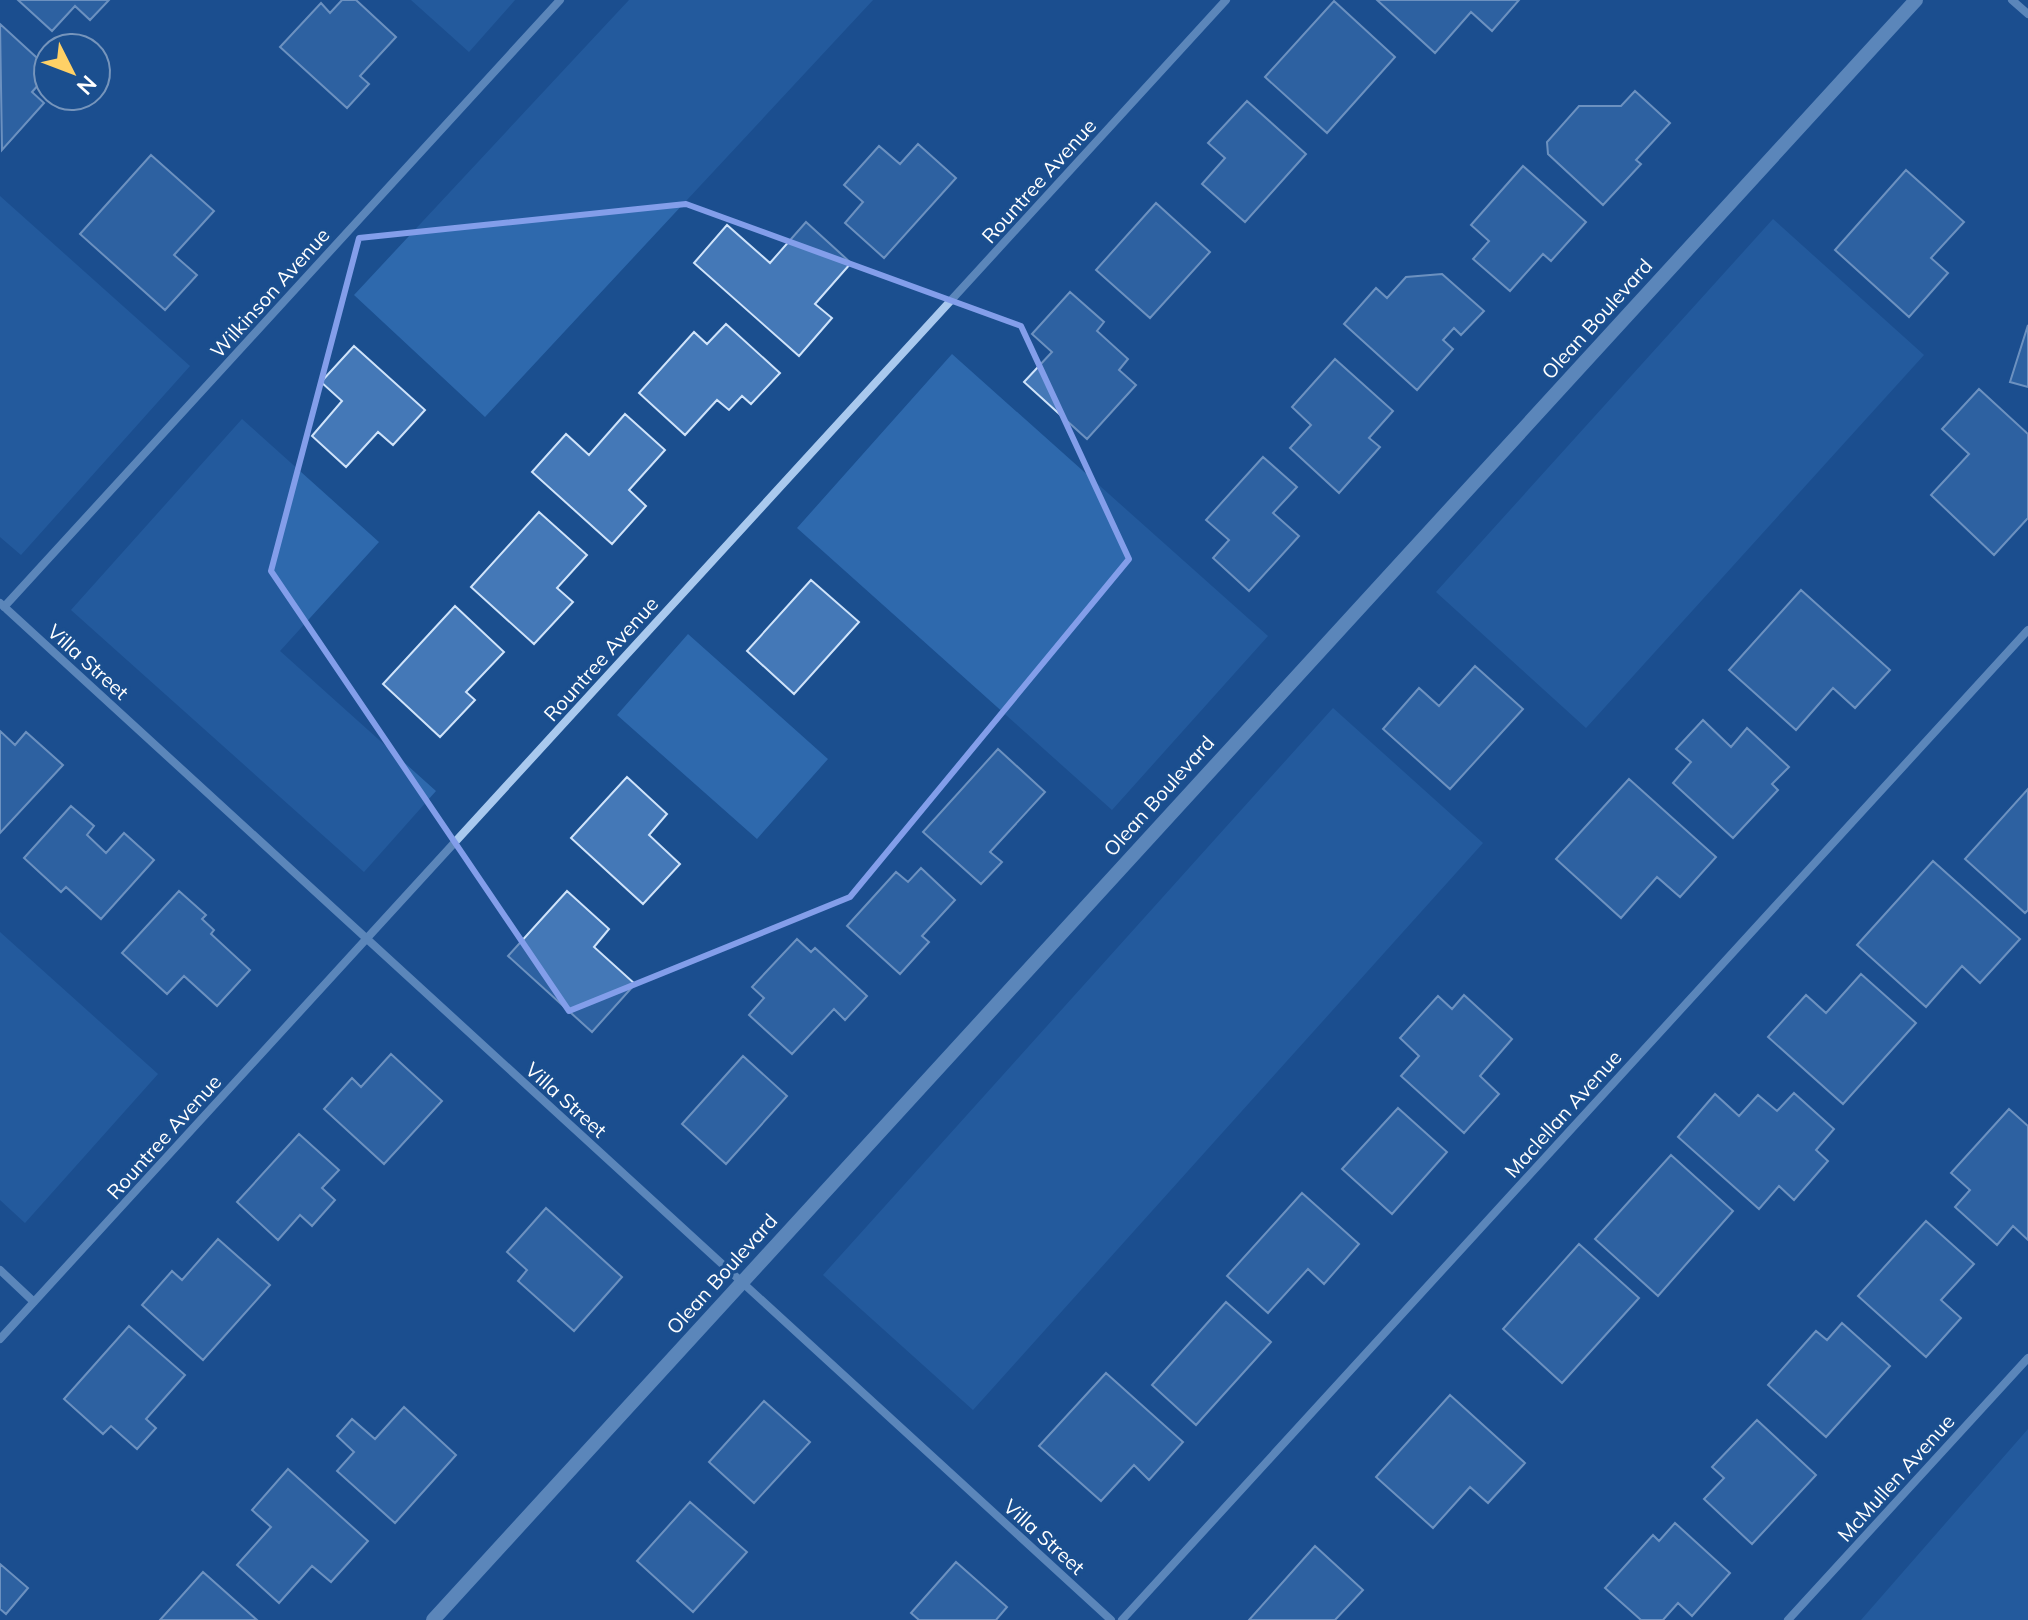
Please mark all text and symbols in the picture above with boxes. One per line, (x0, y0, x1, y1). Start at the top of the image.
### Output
north arrow (32, 32, 112, 112)
text: N (71, 70, 103, 101)
street label: Rountree Avenue (976, 113, 1101, 248)
street label: Wilkinson Avenue (205, 222, 335, 363)
street label: Olean Boulevard (1536, 253, 1657, 384)
street label: Rountree Avenue (538, 591, 663, 726)
street label: Villa Street (43, 619, 134, 705)
street label: Olean Boulevard (1098, 730, 1219, 861)
street label: Maclellan Avenue (1499, 1045, 1626, 1183)
street label: Villa Street (521, 1057, 612, 1143)
street label: Rountree Avenue (101, 1069, 226, 1204)
street label: Olean Boulevard (661, 1208, 782, 1339)
street label: McMullen Avenue (1832, 1409, 1959, 1547)
street label: Villa Street (999, 1494, 1090, 1580)

